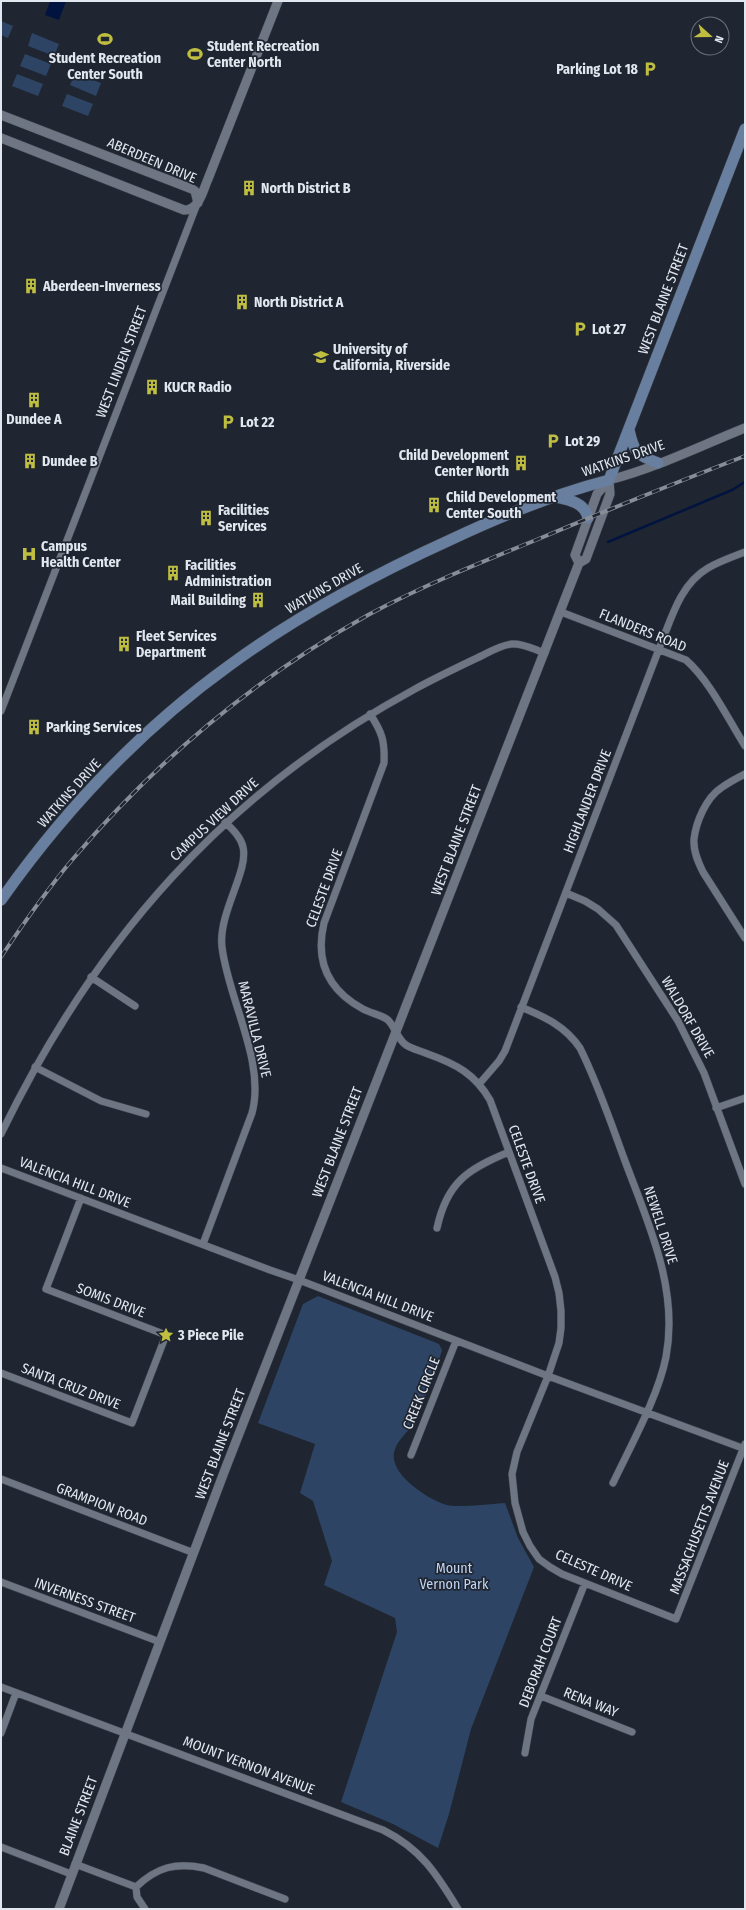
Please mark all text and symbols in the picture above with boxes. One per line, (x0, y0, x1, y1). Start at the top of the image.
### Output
north arrow (690, 16, 730, 56)
sports icon: Student Recreation Center South (96, 30, 114, 48)
text: N (712, 34, 726, 45)
place label: Student Recreation Center North (207, 38, 319, 71)
sports icon: Student Recreation Center North (186, 45, 204, 63)
place label: Student Recreation Center South (49, 50, 161, 83)
parking icon: Parking Lot 18 (641, 60, 659, 78)
place label: Parking Lot 18 (556, 61, 639, 78)
street label: ABERDEEN DRIVE (105, 134, 199, 187)
building icon: North District B (240, 179, 258, 197)
place label: North District B (261, 180, 351, 197)
street label: WEST BLAINE STREET (635, 241, 693, 357)
building icon: Aberdeen-Inverness (22, 277, 40, 295)
place label: Aberdeen-Inverness (42, 278, 161, 295)
building icon: North District A (233, 293, 251, 311)
place label: North District A (254, 294, 344, 311)
street label: WEST LINDEN STREET (92, 303, 151, 421)
parking icon: Lot 27 (571, 320, 589, 338)
place label: Lot 27 (592, 321, 626, 338)
place label: University of California, Riverside (333, 341, 450, 374)
school or university icon: University of California, Riverside (312, 348, 330, 366)
building icon: KUCR Radio (143, 378, 161, 396)
place label: KUCR Radio (164, 379, 232, 396)
building icon: Dundee A (25, 391, 43, 409)
place label: Dundee A (6, 411, 62, 428)
parking icon: Lot 22 (219, 413, 237, 431)
place label: Lot 22 (240, 414, 275, 431)
parking icon: Lot 29 (544, 432, 562, 450)
place label: Lot 29 (565, 433, 600, 450)
street label: WATKINS DRIVE (579, 436, 667, 481)
place label: Child Development Center North (399, 447, 510, 480)
building icon: Dundee B (21, 452, 39, 470)
place label: Dundee B (42, 453, 98, 470)
building icon: Child Development Center North (512, 454, 530, 472)
place label: Child Development Center South (446, 489, 557, 522)
building icon: Child Development Center South (425, 496, 443, 514)
place label: Facilities Services (218, 502, 269, 535)
building icon: Facilities Services (197, 509, 215, 527)
place label: Campus Health Center (41, 538, 121, 571)
hospital icon: Campus Health Center (20, 545, 38, 563)
place label: Facilities Administration (184, 557, 272, 590)
street label: WATKINS DRIVE (283, 559, 366, 617)
building icon: Facilities Administration (164, 564, 182, 582)
building icon: Mail Building (249, 591, 267, 609)
place label: Mail Building (171, 592, 246, 609)
street label: FLANDERS ROAD (597, 605, 689, 656)
place label: Fleet Services Department (136, 628, 217, 661)
building icon: Fleet Services Department (115, 635, 133, 653)
building icon: Parking Services (25, 718, 43, 736)
place label: Parking Services (46, 719, 142, 736)
street label: HIGHLANDER DRIVE (560, 747, 615, 855)
street label: WATKINS DRIVE (34, 755, 105, 831)
street label: CAMPUS VIEW DRIVE (167, 774, 262, 865)
street label: WEST BLAINE STREET (428, 782, 486, 898)
street label: CELESTE DRIVE (302, 846, 347, 930)
street label: WALDORF DRIVE (657, 974, 718, 1061)
street label: MARAVILLA DRIVE (234, 979, 275, 1080)
street label: WEST BLAINE STREET (309, 1084, 367, 1200)
street label: CELESTE DRIVE (504, 1123, 549, 1206)
street label: VALENCIA HILL DRIVE (17, 1153, 133, 1212)
street label: NEWELL DRIVE (640, 1184, 681, 1267)
street label: VALENCIA HILL DRIVE (320, 1267, 436, 1326)
street label: SOMIS DRIVE (74, 1280, 148, 1322)
place icon: 3 Piece Pile (157, 1326, 175, 1344)
place label: 3 Piece Pile (177, 1327, 244, 1344)
street label: CREEK CIRCLE (399, 1354, 444, 1432)
street label: SANTA CRUZ DRIVE (19, 1360, 123, 1413)
street label: WEST BLAINE STREET (192, 1386, 250, 1502)
street label: MASSACHUSETTS AVENUE (666, 1457, 733, 1597)
street label: GRAMPION ROAD (54, 1479, 150, 1530)
street label: CELESTE DRIVE (553, 1546, 635, 1595)
park label: Mount Vernon Park (420, 1560, 489, 1593)
street label: INVERNESS STREET (32, 1574, 138, 1627)
street label: DEBORAH COURT (515, 1614, 566, 1710)
street label: RENA WAY (561, 1684, 621, 1721)
street label: MOUNT VERNON AVENUE (181, 1733, 317, 1799)
street label: BLAINE STREET (56, 1774, 102, 1858)

